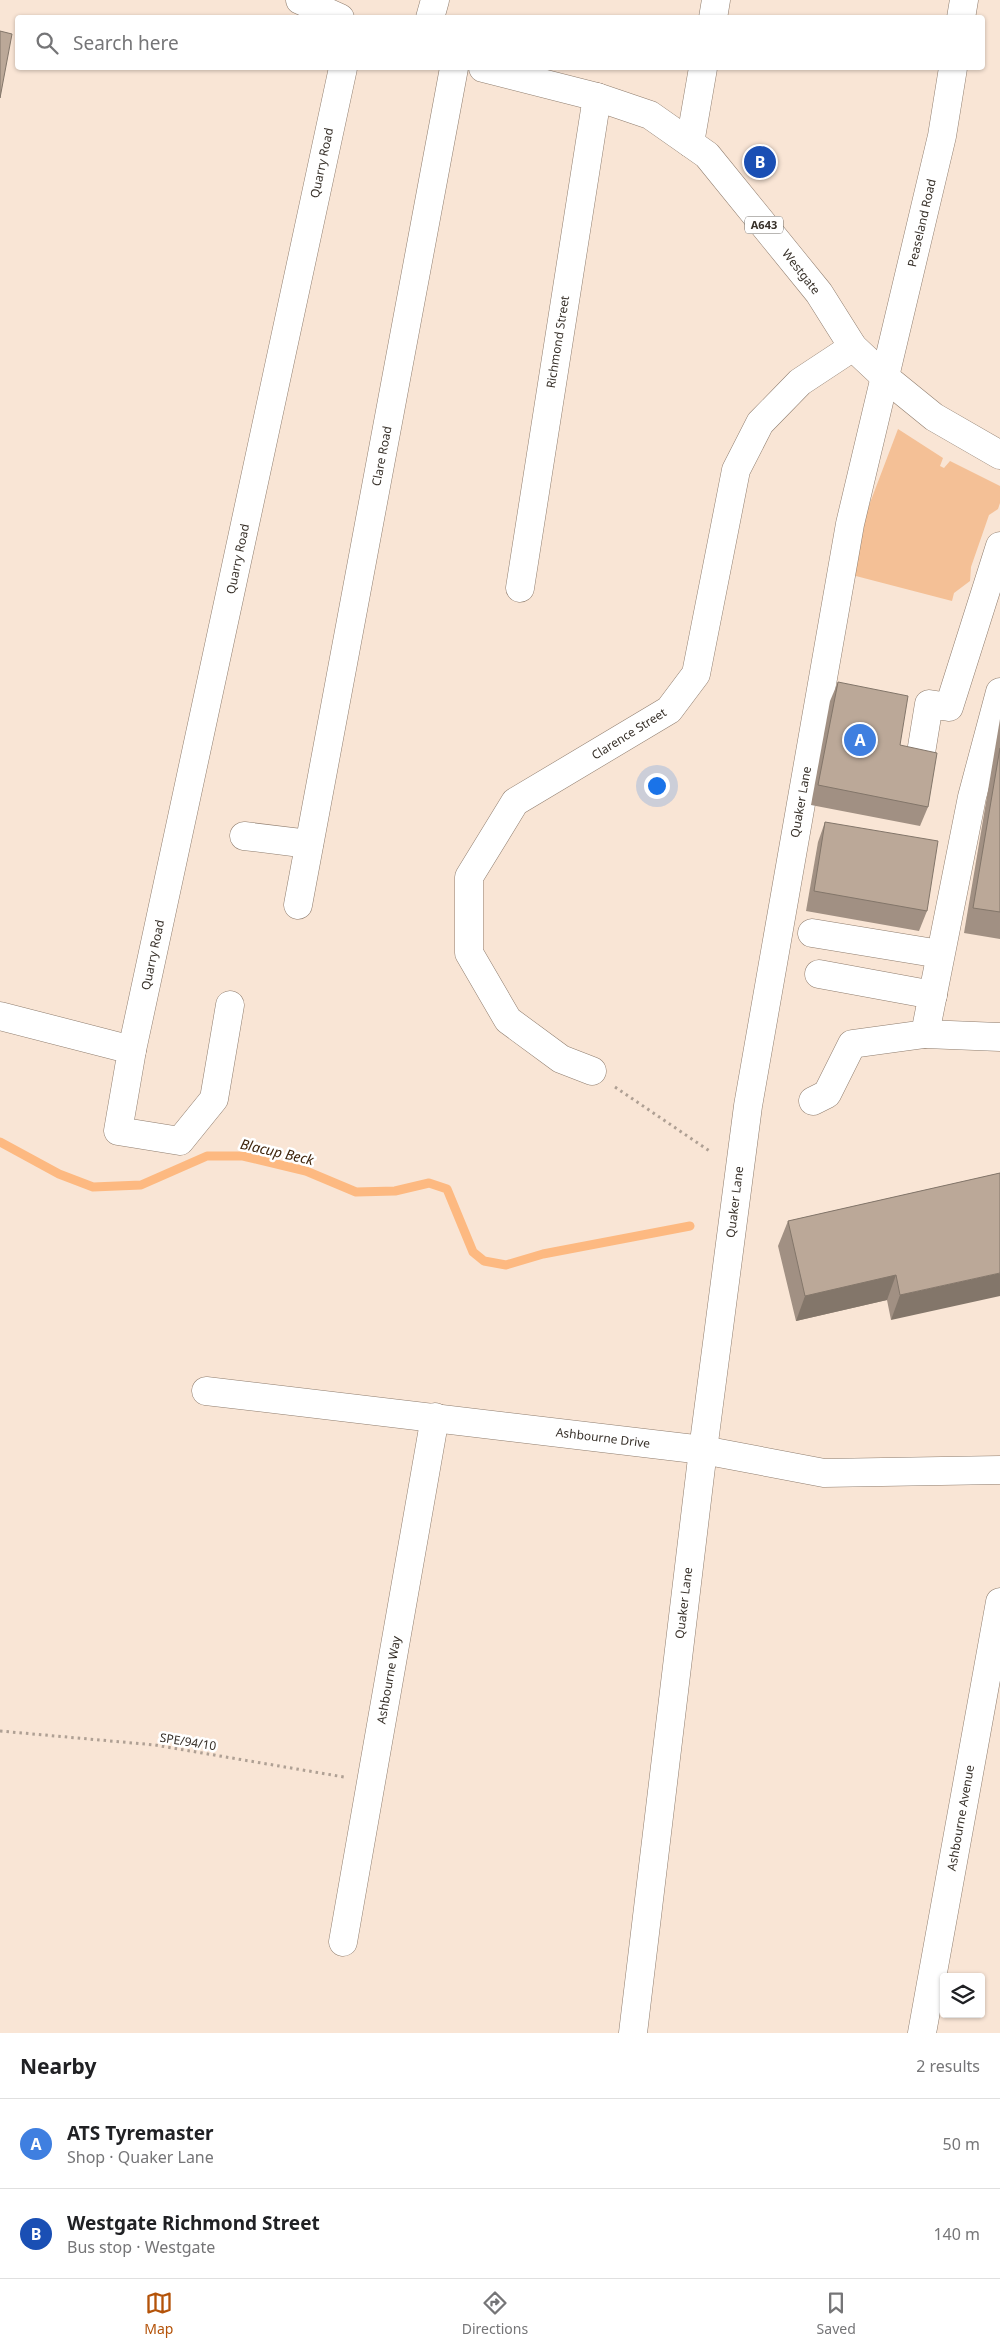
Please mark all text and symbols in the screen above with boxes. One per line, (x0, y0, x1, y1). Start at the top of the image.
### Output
search box (15, 15, 985, 70)
icon: search (33, 29, 61, 57)
text: Search here (73, 30, 179, 56)
street label: Quarry Road (306, 126, 337, 200)
pin: B (744, 143, 776, 181)
street label: Peaseland Road (903, 177, 940, 269)
road number: A643 (745, 216, 783, 234)
street label: Westgate (778, 246, 825, 298)
street label: Richmond Street (542, 294, 573, 389)
street label: Clare Road (367, 424, 396, 487)
street label: Quarry Road (222, 522, 253, 596)
street label: Clarence Street (588, 703, 670, 763)
pin: A (844, 721, 876, 759)
street label: Quaker Lane (786, 765, 815, 839)
your location (644, 773, 670, 799)
street label: Quarry Road (137, 918, 168, 992)
water label: Blacup Beck (239, 1134, 317, 1169)
street label: Quaker Lane (722, 1165, 747, 1239)
street label: Ashbourne Drive (555, 1423, 651, 1452)
street label: Quaker Lane (671, 1566, 696, 1640)
street label: Ashbourne Way (372, 1634, 405, 1725)
street label: SPE/94/10 (159, 1729, 218, 1754)
street label: Ashbourne Avenue (943, 1763, 978, 1872)
map controls (940, 1973, 985, 2018)
button: layers (940, 1973, 985, 2018)
text: Nearby (20, 2052, 96, 2080)
text: 2 results (916, 2055, 980, 2077)
text: ATS Tyremaster (67, 2120, 214, 2146)
text: A (30, 2133, 42, 2155)
text: 50 m (943, 2133, 980, 2155)
text: Shop · Quaker Lane (67, 2146, 214, 2168)
text: Westgate Richmond Street (67, 2210, 320, 2236)
text: B (31, 2223, 41, 2245)
text: 140 m (933, 2223, 980, 2245)
text: Bus stop · Westgate (67, 2236, 215, 2258)
tab: Map (144, 2289, 173, 2338)
tab: Directions (462, 2289, 528, 2338)
tab: Saved (817, 2289, 856, 2338)

